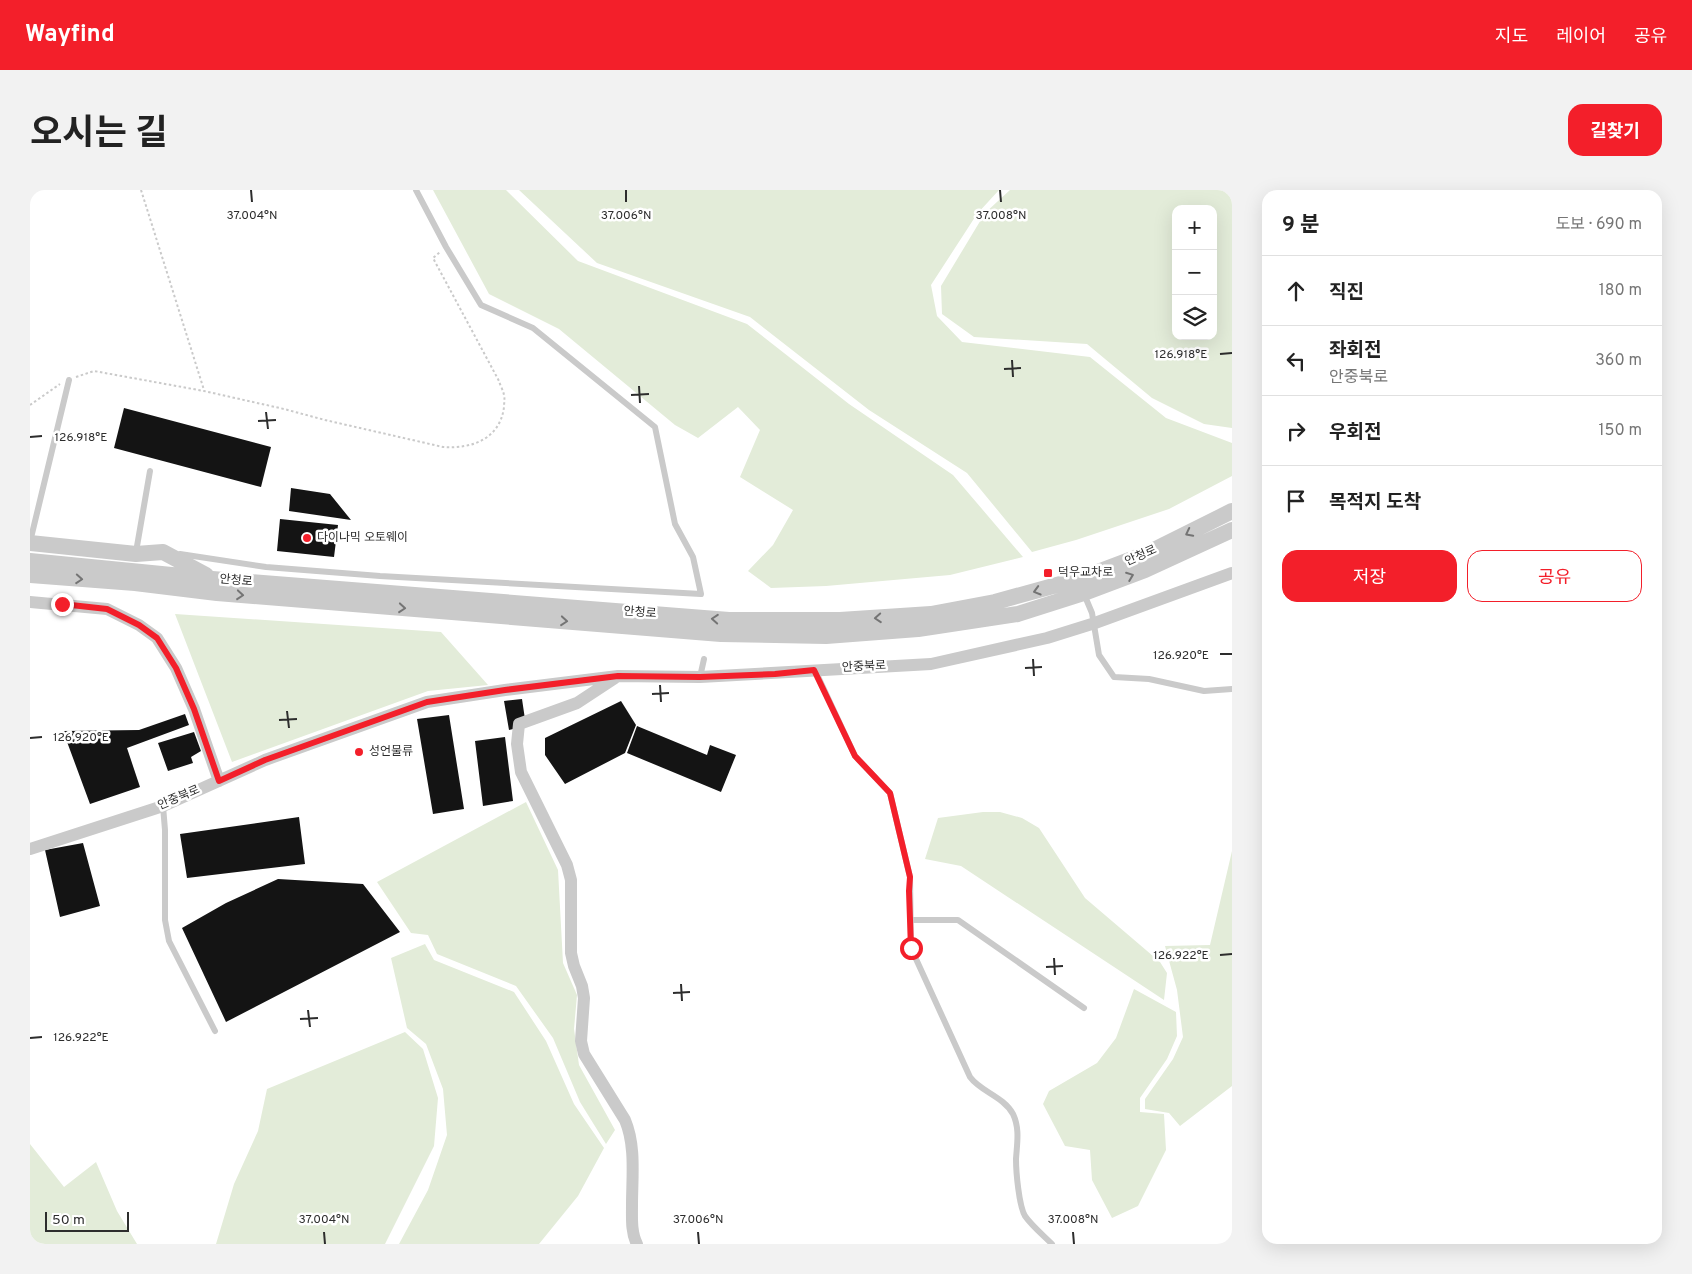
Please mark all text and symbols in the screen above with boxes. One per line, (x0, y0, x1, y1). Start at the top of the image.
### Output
text: Wayfind (25, 20, 115, 50)
text: 지도 (1495, 26, 1528, 49)
text: 레이어 (1556, 26, 1606, 49)
text: 공유 (1634, 26, 1667, 49)
button: 길찾기 (1568, 104, 1662, 156)
text: 오시는 길 (30, 113, 168, 157)
map controls (1172, 205, 1217, 340)
button: + (1172, 205, 1217, 250)
text: 37.004°N (226, 208, 278, 224)
text: 37.006°N (601, 208, 651, 224)
text: 37.008°N (976, 208, 1026, 224)
text: 9 분 (1282, 212, 1319, 239)
text: 도보 · 690 m (1555, 215, 1642, 235)
button: − (1172, 250, 1217, 295)
icon: ahead (1282, 277, 1310, 305)
text: 직진 (1329, 281, 1364, 305)
text: 180 m (1599, 281, 1642, 301)
button: layers (1172, 295, 1217, 340)
text: 좌회전 (1329, 339, 1381, 363)
text: 126.918°E (1155, 347, 1207, 363)
icon: left (1282, 347, 1310, 375)
text: 360 m (1595, 351, 1642, 371)
text: 안중북로 (1329, 368, 1388, 388)
icon: right (1282, 417, 1310, 445)
text: 우회전 (1329, 421, 1381, 445)
text: 150 m (1599, 421, 1642, 441)
text: 126.918°E (55, 430, 107, 446)
icon: arrive (1282, 487, 1310, 515)
text: 목적지 도착 (1329, 491, 1421, 515)
one-way arrow (1185, 527, 1194, 537)
place label: 다이나믹 오토웨이 (317, 530, 408, 546)
marker: 다이나믹 오토웨이 (301, 532, 313, 544)
street label: 안청로 (1123, 542, 1159, 570)
button: 저장 (1282, 550, 1457, 602)
button: 공유 (1467, 550, 1642, 602)
place label: 덕우교차로 (1058, 565, 1113, 581)
marker: 덕우교차로 (1042, 567, 1054, 579)
street label: 안청로 (219, 572, 253, 590)
one-way arrow (1125, 572, 1133, 582)
one-way arrow (75, 573, 83, 584)
one-way arrow (1034, 585, 1042, 595)
one-way arrow (237, 589, 245, 600)
route end (51, 593, 74, 616)
one-way arrow (399, 602, 407, 613)
street label: 안청로 (623, 604, 657, 622)
one-way arrow (873, 612, 881, 623)
one-way arrow (711, 614, 719, 625)
one-way arrow (560, 616, 568, 627)
text: 126.920°E (1153, 648, 1209, 664)
street label: 안중북로 (842, 658, 886, 676)
text: 126.920°E (53, 730, 109, 746)
place label: 성언물류 (369, 744, 413, 760)
marker: 성언물류 (353, 746, 365, 758)
street label: 안중북로 (156, 782, 202, 814)
route start (900, 937, 923, 960)
text: 126.922°E (1153, 948, 1209, 964)
text: 126.922°E (53, 1030, 109, 1046)
scale bar (45, 1209, 129, 1232)
text: 50 m (52, 1212, 85, 1229)
text: 37.004°N (298, 1212, 350, 1228)
text: 37.006°N (673, 1212, 723, 1228)
text: 37.008°N (1048, 1212, 1098, 1228)

